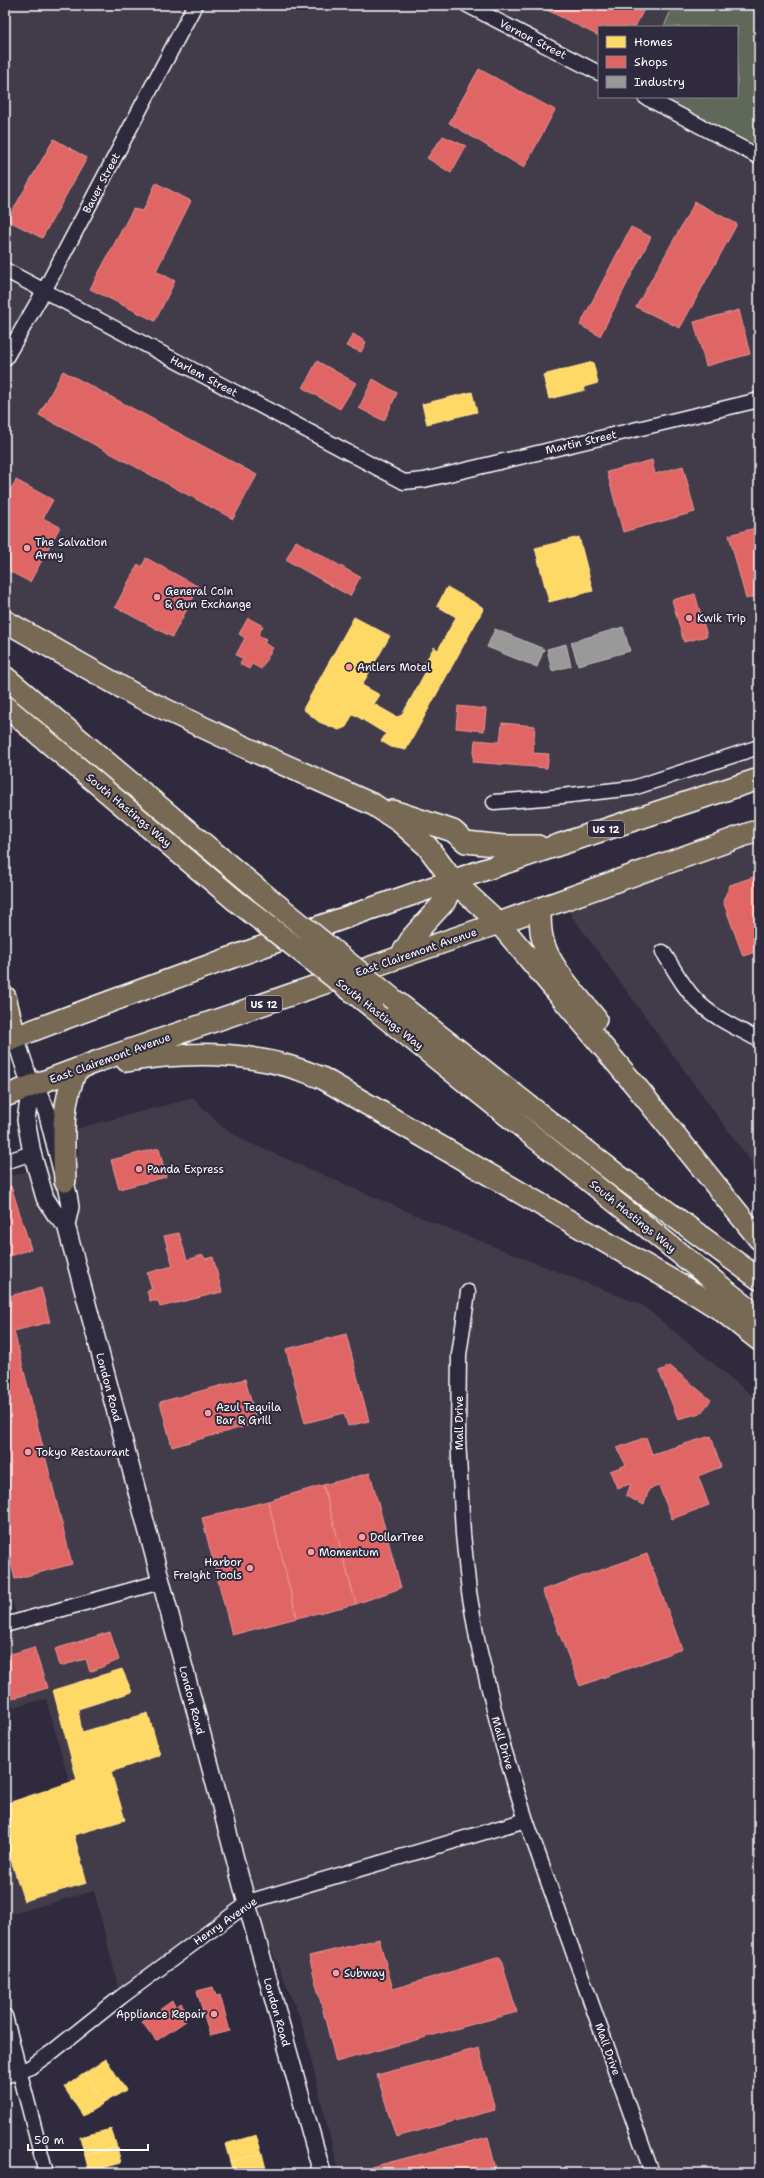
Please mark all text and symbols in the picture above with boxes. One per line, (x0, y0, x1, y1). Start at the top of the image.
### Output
street label: Vernon Street (497, 16, 569, 63)
legend (598, 26, 738, 98)
text: Homes (634, 34, 673, 50)
text: Shops (634, 54, 668, 70)
text: Industry (634, 74, 685, 90)
street label: Bauer Street (79, 150, 124, 216)
street label: Harlem Street (167, 352, 240, 401)
street label: Martin Street (544, 427, 618, 458)
place label: The Salvation Army (35, 535, 107, 563)
marker: The Salvation Army (22, 543, 32, 553)
place label: General Coin & Gun Exchange (165, 584, 252, 612)
marker: General Coin & Gun Exchange (152, 592, 162, 602)
place label: Kwik Trip (697, 611, 746, 626)
marker: Kwik Trip (684, 613, 694, 623)
place label: Antlers Motel (357, 660, 431, 675)
marker: Antlers Motel (344, 662, 354, 672)
street label: South Hastings Way (83, 770, 175, 851)
road number: US 12 (588, 821, 624, 837)
street label: East Clairemont Avenue (353, 925, 479, 980)
street label: South Hastings Way (333, 975, 427, 1053)
road number: US 12 (246, 996, 282, 1012)
street label: East Clairemont Avenue (48, 1030, 173, 1087)
place label: Panda Express (147, 1162, 224, 1177)
marker: Panda Express (134, 1164, 144, 1174)
street label: South Hastings Way (586, 1177, 679, 1256)
street label: London Road (92, 1351, 125, 1423)
street label: Mall Drive (452, 1396, 467, 1450)
place label: Azul Tequila Bar & Grill (216, 1400, 281, 1428)
marker: Azul Tequila Bar & Grill (203, 1408, 213, 1418)
place label: Tokyo Restaurant (36, 1445, 130, 1460)
marker: Tokyo Restaurant (23, 1447, 33, 1457)
place label: DollarTree (370, 1530, 424, 1545)
marker: DollarTree (357, 1532, 367, 1542)
place label: Momentum (319, 1545, 379, 1560)
marker: Momentum (306, 1547, 316, 1557)
place label: Harbor Freight Tools (173, 1555, 242, 1583)
marker: Harbor Freight Tools (245, 1563, 255, 1573)
street label: London Road (175, 1664, 208, 1736)
street label: Mall Drive (488, 1715, 517, 1771)
street label: Henry Avenue (191, 1894, 260, 1949)
place label: Subway (344, 1966, 385, 1981)
marker: Subway (331, 1968, 341, 1978)
street label: London Road (260, 1976, 293, 2048)
place label: Appliance Repair (116, 2007, 206, 2022)
marker: Appliance Repair (209, 2009, 219, 2019)
street label: Mall Drive (591, 2021, 624, 2077)
scale bar (28, 2126, 148, 2152)
text: 50 m (34, 2132, 64, 2148)

